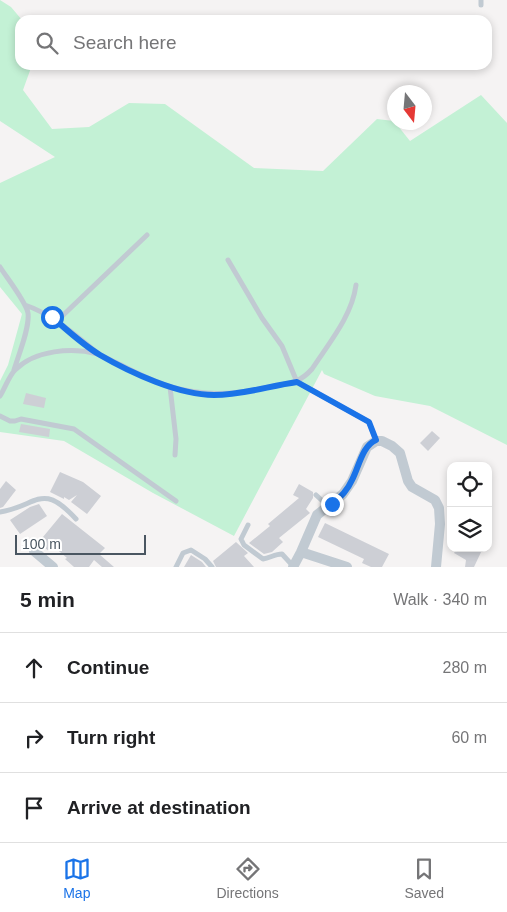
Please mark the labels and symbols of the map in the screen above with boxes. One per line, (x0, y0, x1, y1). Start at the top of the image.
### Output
north arrow (387, 85, 432, 130)
route start (41, 306, 64, 329)
route end (321, 493, 344, 516)
scale bar (15, 532, 146, 555)

